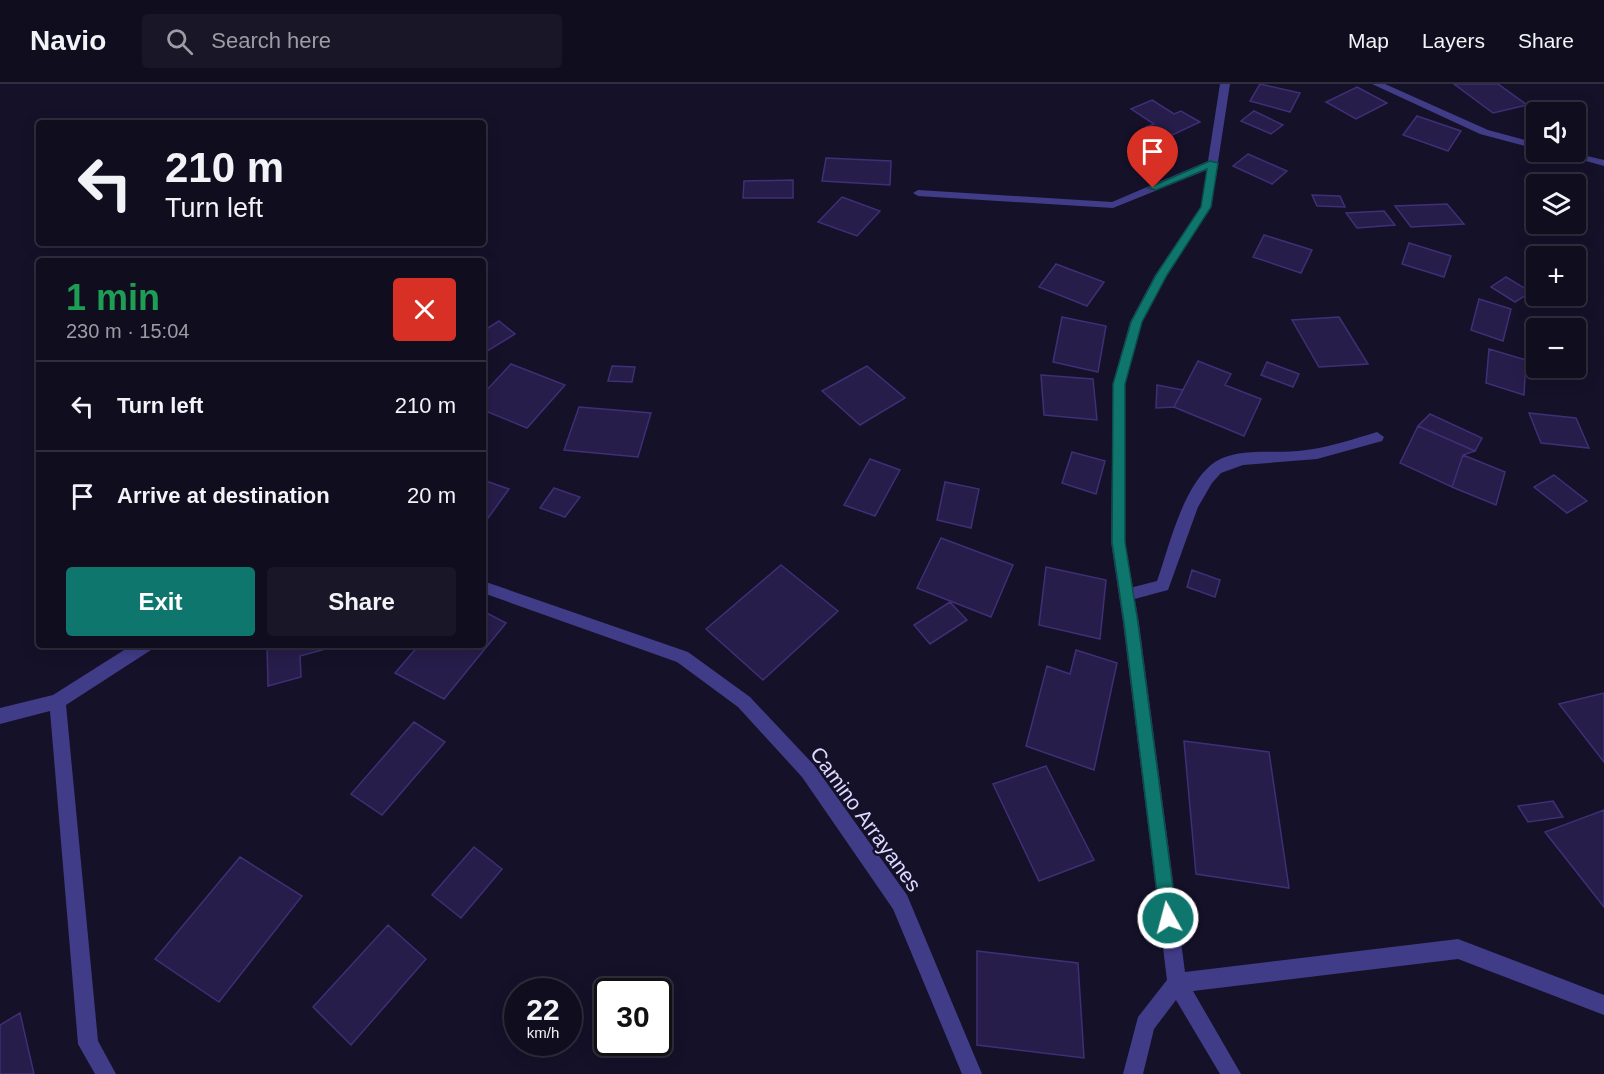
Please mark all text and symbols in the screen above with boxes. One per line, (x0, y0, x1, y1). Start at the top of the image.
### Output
search box (142, 14, 562, 68)
text: Navio (30, 25, 106, 56)
icon: search (163, 25, 196, 58)
text: Search here (211, 28, 331, 53)
text: Map (1348, 29, 1389, 52)
text: Layers (1422, 29, 1485, 52)
text: Share (1518, 29, 1574, 52)
map controls (1526, 102, 1586, 378)
button: sound (1526, 102, 1586, 162)
pin (1127, 126, 1178, 188)
icon: arrive (1136, 135, 1169, 168)
icon: left (66, 144, 144, 222)
text: 210 m (165, 144, 284, 191)
button: layers (1526, 174, 1586, 234)
text: Turn left (165, 193, 263, 223)
button: + (1526, 246, 1586, 306)
text: 1 min (66, 277, 160, 318)
button: close (393, 278, 456, 341)
button: − (1526, 318, 1586, 378)
text: 230 m · 15:04 (66, 320, 189, 342)
icon: left (66, 390, 99, 423)
text: Turn left (117, 393, 203, 418)
text: 210 m (395, 393, 456, 418)
icon: arrive (66, 480, 99, 513)
text: Arrive at destination (117, 483, 330, 508)
text: 20 m (407, 483, 456, 508)
button: Exit (66, 567, 255, 636)
button: Share (267, 567, 456, 636)
street label: Camino Arrayanes (806, 742, 926, 896)
position arrow (1136, 886, 1200, 950)
speed limit sign: 30 (594, 978, 672, 1056)
text: 22 (526, 993, 560, 1026)
text: km/h (527, 1024, 559, 1041)

